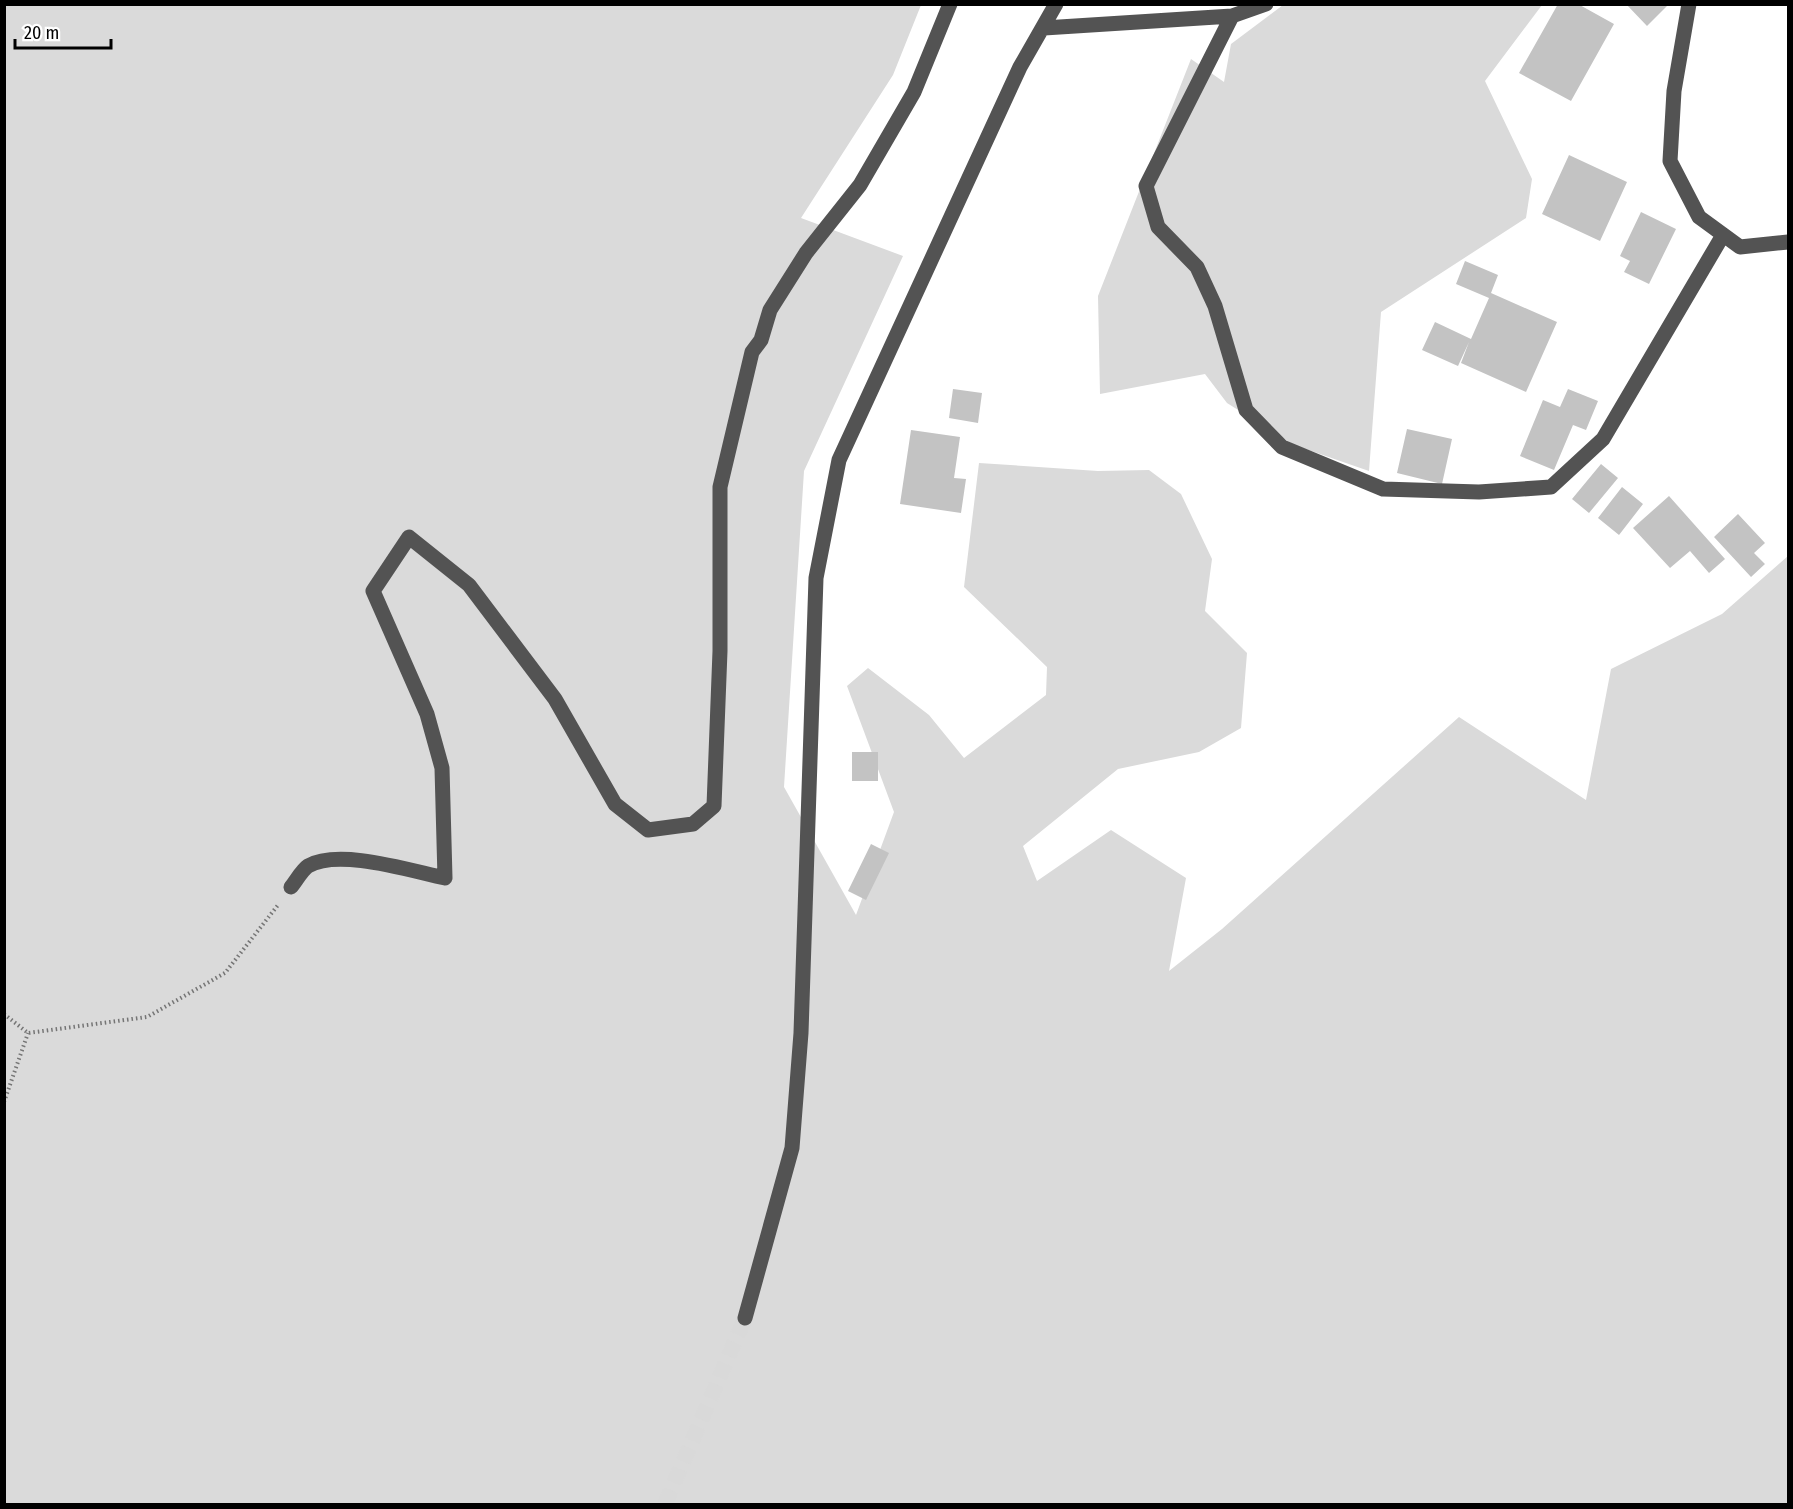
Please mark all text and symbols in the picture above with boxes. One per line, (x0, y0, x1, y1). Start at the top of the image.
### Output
scale bar (15, 12, 111, 50)
text: 20 m (24, 22, 59, 44)

